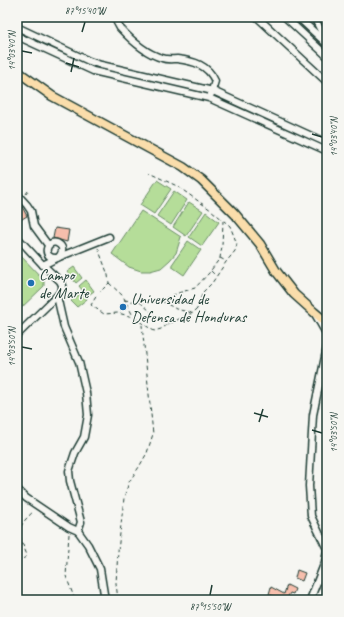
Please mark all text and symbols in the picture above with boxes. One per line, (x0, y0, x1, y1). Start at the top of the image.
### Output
text: 87°15'40"W (65, 4, 107, 17)
text: 14°03'40"N (5, 29, 18, 71)
text: 14°03'40"N (327, 115, 340, 157)
place label: Campo de Marte (39, 265, 90, 303)
marker: Campo de Marte (26, 278, 36, 288)
place label: Universidad de Defensa de Honduras (131, 289, 248, 327)
marker: Universidad de Defensa de Honduras (118, 302, 128, 312)
text: 14°03'50"N (5, 325, 18, 367)
text: 14°03'50"N (327, 411, 340, 453)
text: 87°15'50"W (190, 600, 232, 613)

